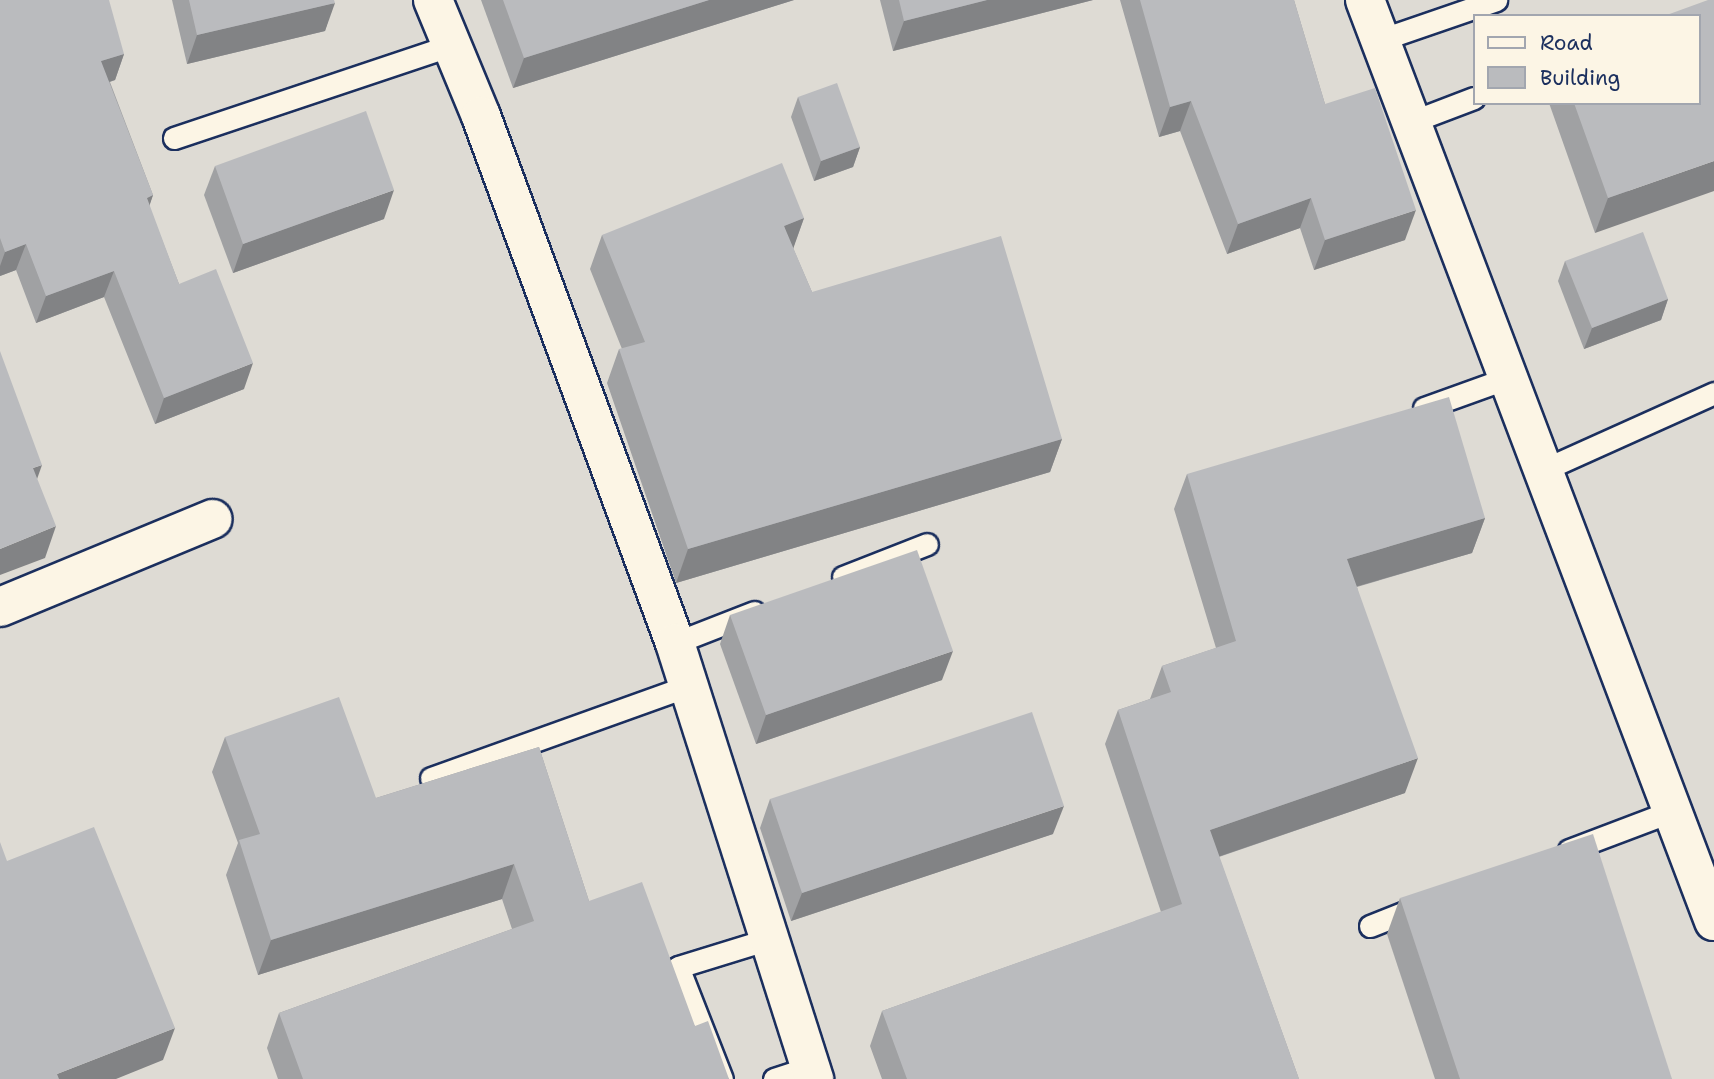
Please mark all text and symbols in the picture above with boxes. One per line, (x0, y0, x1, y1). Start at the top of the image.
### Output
legend (1472, 14, 1700, 105)
text: Road (1540, 29, 1593, 57)
text: Building (1540, 64, 1620, 92)

